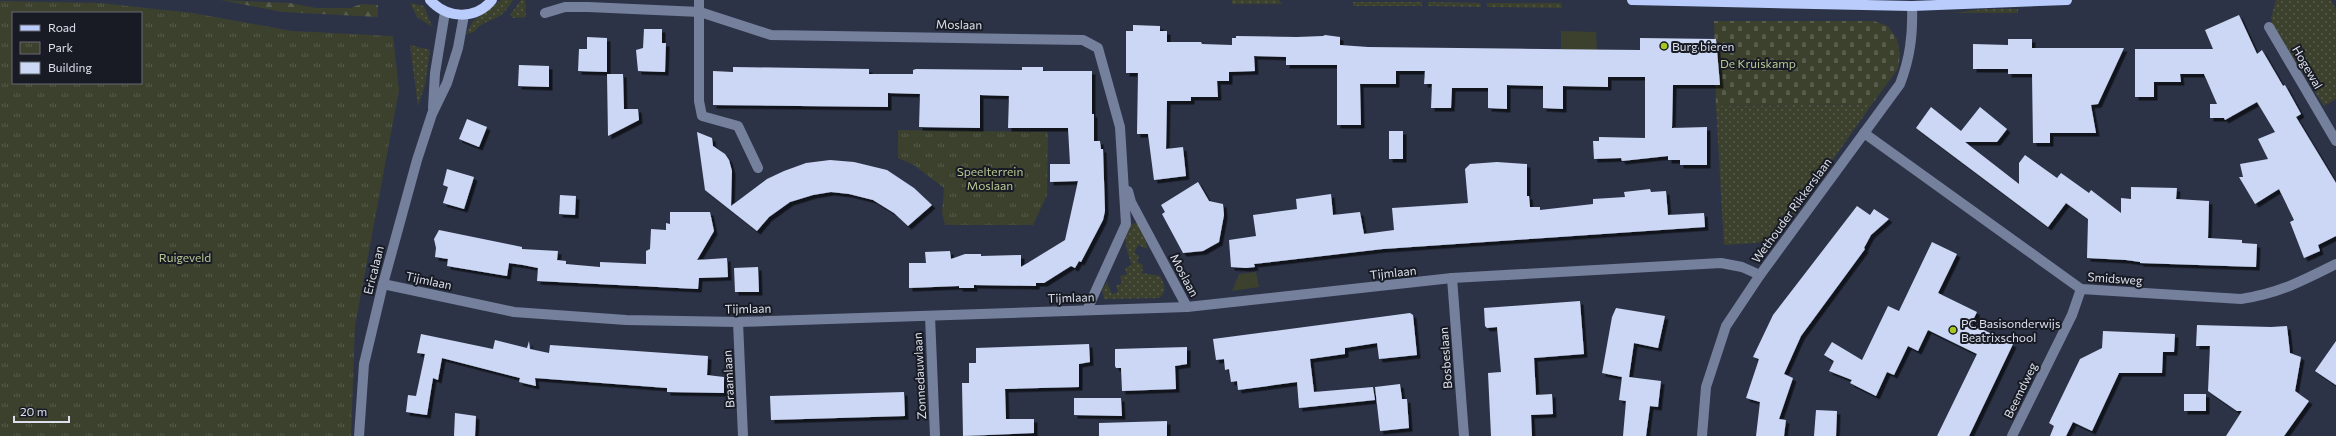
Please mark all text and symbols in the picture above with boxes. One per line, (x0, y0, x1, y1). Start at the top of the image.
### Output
legend (12, 12, 142, 84)
street label: Moslaan (936, 17, 982, 31)
text: Road (48, 20, 76, 34)
place label: Burg bieren (1672, 39, 1734, 53)
text: Park (48, 40, 74, 54)
marker: Burg bieren (1659, 41, 1669, 51)
street label: Hogewal (2290, 43, 2326, 91)
park label: De Kruiskamp (1720, 56, 1796, 70)
text: Building (48, 60, 92, 74)
street label: Wethouder Rikkerslaan (1748, 155, 1834, 265)
park label: Speelterrein Moslaan (957, 164, 1023, 192)
street label: Ericalaan (360, 244, 386, 296)
park label: Ruigeveld (159, 250, 211, 264)
street label: Moslaan (1168, 251, 1202, 299)
street label: Tijmlaan (1369, 263, 1417, 281)
street label: Tijmlaan (405, 268, 453, 292)
street label: Smidsweg (2087, 269, 2143, 287)
street label: Tijmlaan (1047, 289, 1095, 305)
street label: Tijmlaan (724, 301, 772, 315)
place label: PC Basisonderwijs Beatrixschool (1961, 316, 2060, 344)
marker: PC Basisonderwijs Beatrixschool (1948, 325, 1958, 335)
street label: Bosbeslaan (1436, 327, 1454, 389)
street label: Zonnedauwlaan (910, 332, 928, 420)
street label: Braamlaan (719, 350, 737, 408)
street label: Beemdweg (2001, 360, 2040, 420)
scale bar (14, 398, 69, 424)
text: 20 m (20, 404, 47, 418)

